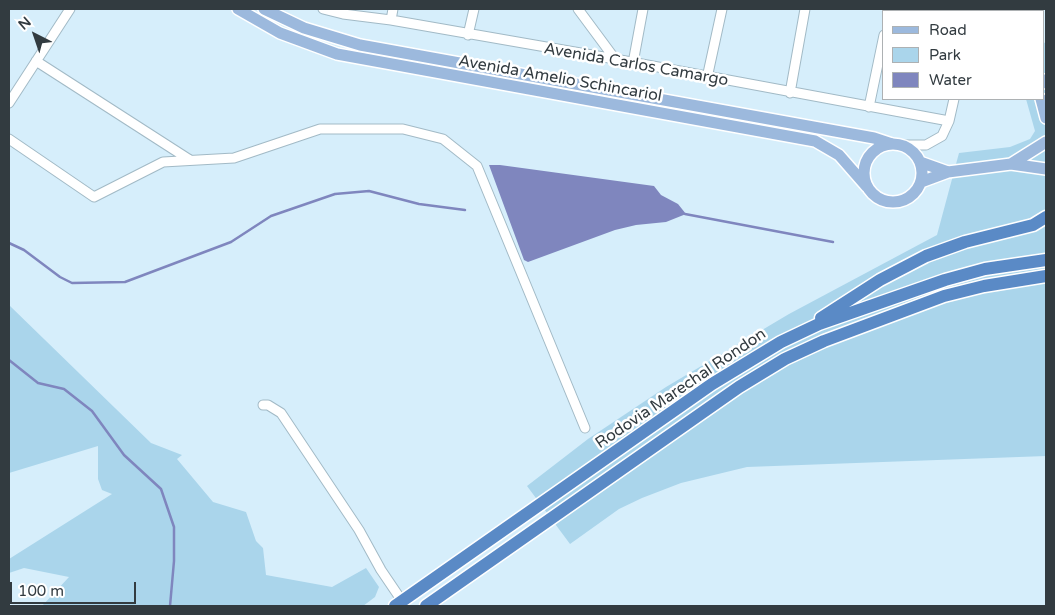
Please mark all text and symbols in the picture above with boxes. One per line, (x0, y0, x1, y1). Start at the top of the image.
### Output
north arrow (10, 10, 60, 60)
legend (882, 10, 1045, 100)
text: N (15, 13, 35, 33)
text: Road (929, 21, 967, 39)
street label: Avenida Carlos Camargo (542, 39, 730, 91)
text: Park (929, 46, 961, 64)
street label: Avenida Amelio Schincariol (457, 52, 663, 106)
text: Water (929, 71, 972, 89)
street label: Rodovia Marechal Rondon (592, 325, 770, 453)
scale bar (12, 572, 139, 604)
text: 100 m (18, 582, 64, 600)

